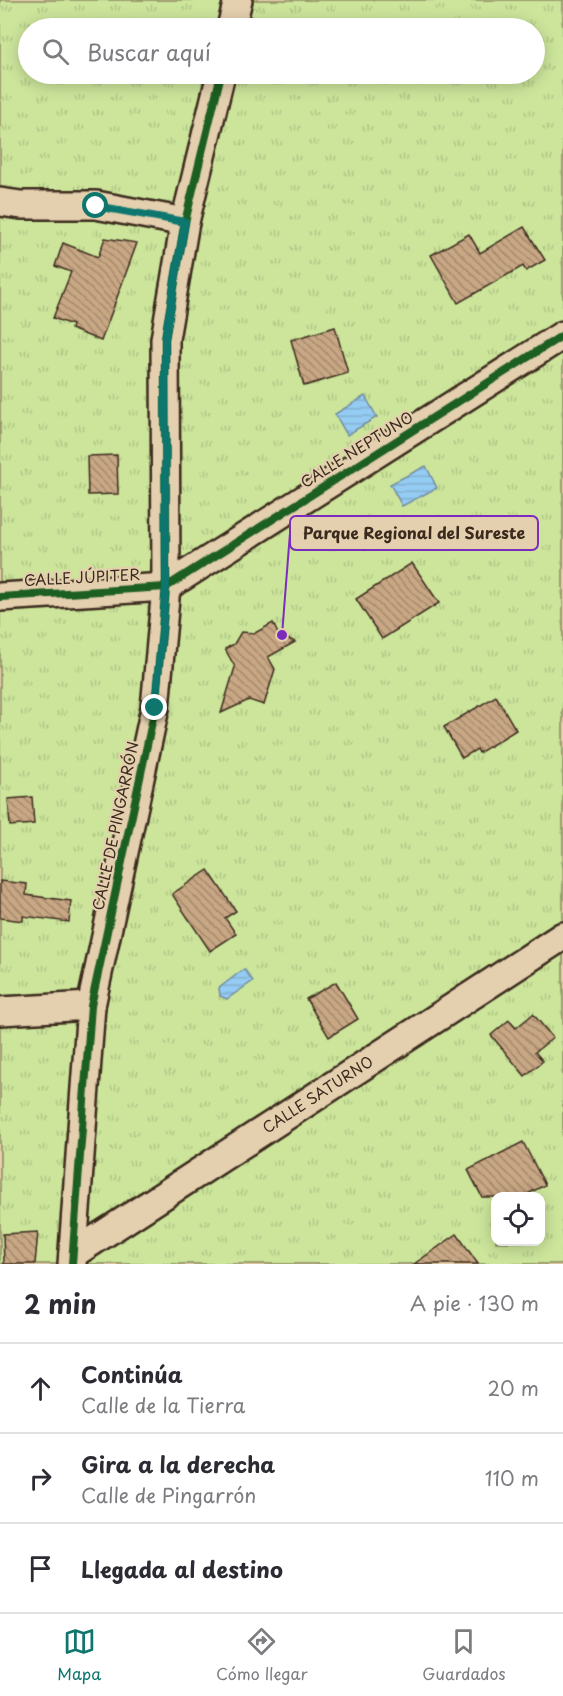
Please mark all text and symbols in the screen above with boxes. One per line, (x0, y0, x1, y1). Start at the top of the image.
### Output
search box (18, 18, 545, 84)
icon: search (39, 35, 72, 68)
text: Buscar aquí (87, 35, 211, 68)
route start (82, 192, 108, 218)
street label: CALLE NEPTUNO (295, 405, 417, 493)
callout: Parque Regional del Sureste (290, 516, 538, 550)
text: Parque Regional del Sureste (303, 520, 525, 544)
street label: CALLE JÚPITER (23, 562, 141, 591)
route end (141, 694, 167, 720)
street label: CALLE DE PINGARRÓN (85, 739, 144, 912)
street label: CALLE SATURNO (257, 1049, 377, 1138)
map controls (491, 1192, 545, 1246)
button: locate (491, 1192, 545, 1246)
text: 2 min (24, 1284, 97, 1323)
text: A pie · 130 m (410, 1288, 539, 1318)
text: Continúa (81, 1357, 183, 1390)
icon: ahead (24, 1372, 57, 1405)
text: 20 m (487, 1373, 539, 1403)
text: Calle de la Tierra (81, 1390, 245, 1420)
text: Gira a la derecha (81, 1447, 275, 1480)
icon: right (24, 1462, 57, 1495)
text: 110 m (485, 1463, 539, 1493)
text: Calle de Pingarrón (81, 1480, 256, 1510)
icon: arrive (24, 1552, 57, 1585)
text: Llegada al destino (81, 1552, 283, 1585)
tab: Mapa (57, 1625, 101, 1685)
tab: Cómo llegar (216, 1625, 308, 1685)
tab: Guardados (422, 1625, 506, 1685)

